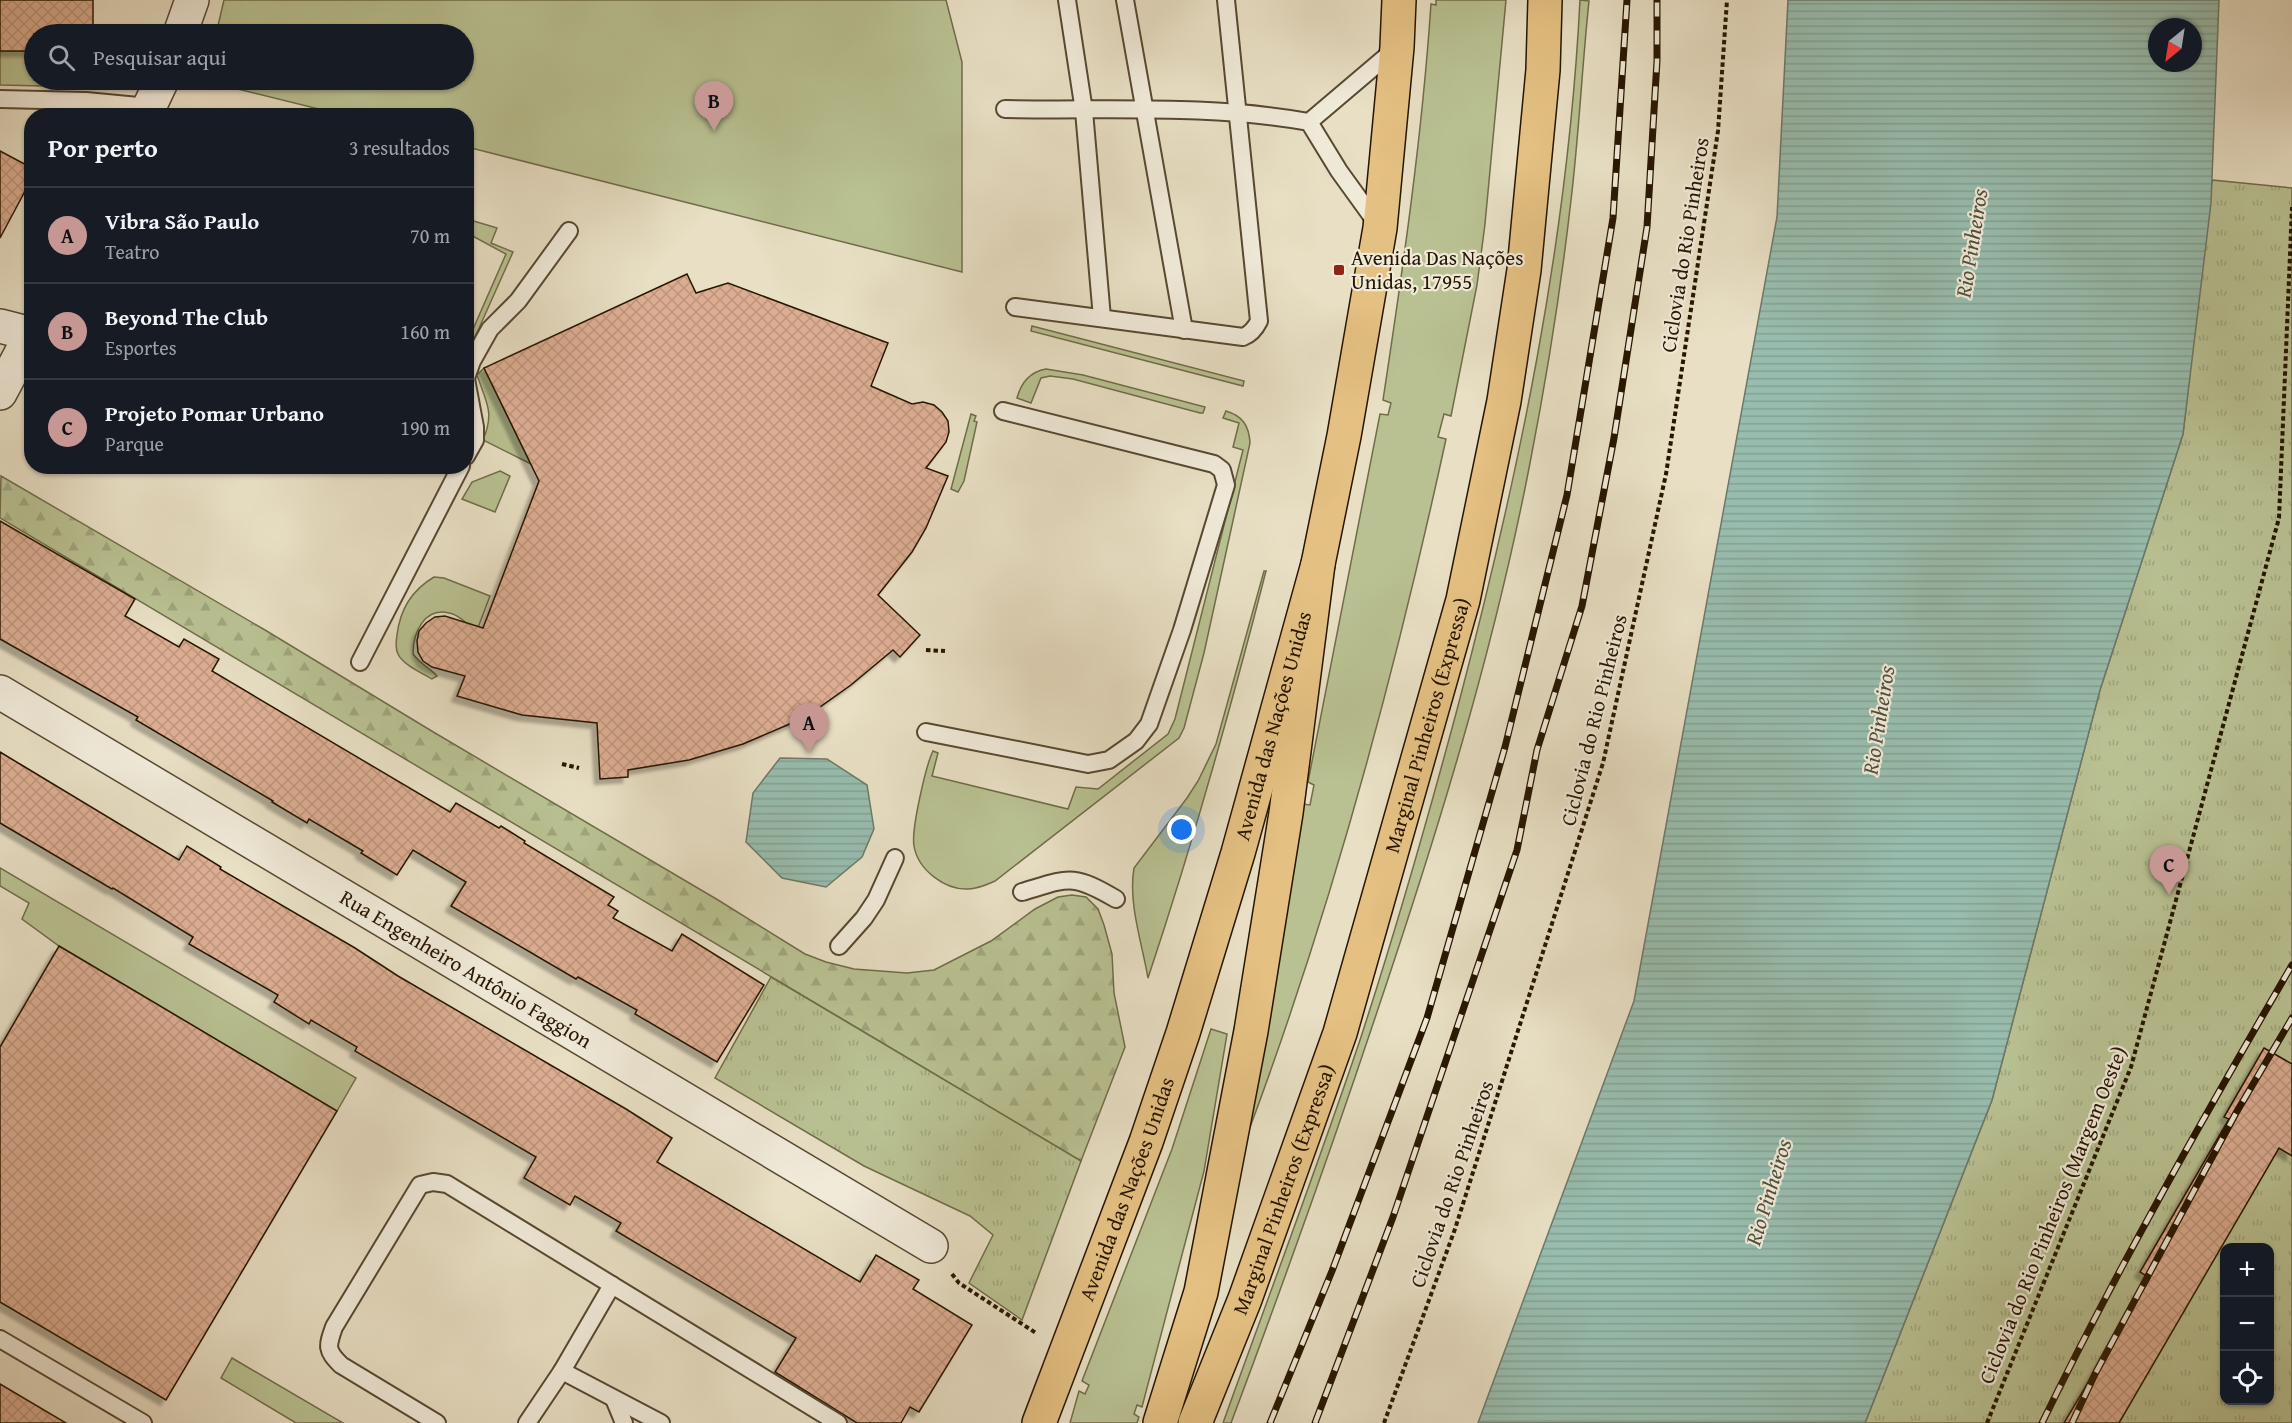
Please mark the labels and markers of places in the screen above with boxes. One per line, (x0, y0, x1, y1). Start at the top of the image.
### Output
pin: B (694, 82, 734, 131)
place label: Avenida Das Nações Unidas, 17955 (1351, 242, 1523, 297)
marker: Avenida Das Nações Unidas, 17955 (1332, 263, 1346, 277)
pin: A (790, 704, 828, 753)
pin: C (2150, 846, 2188, 895)

